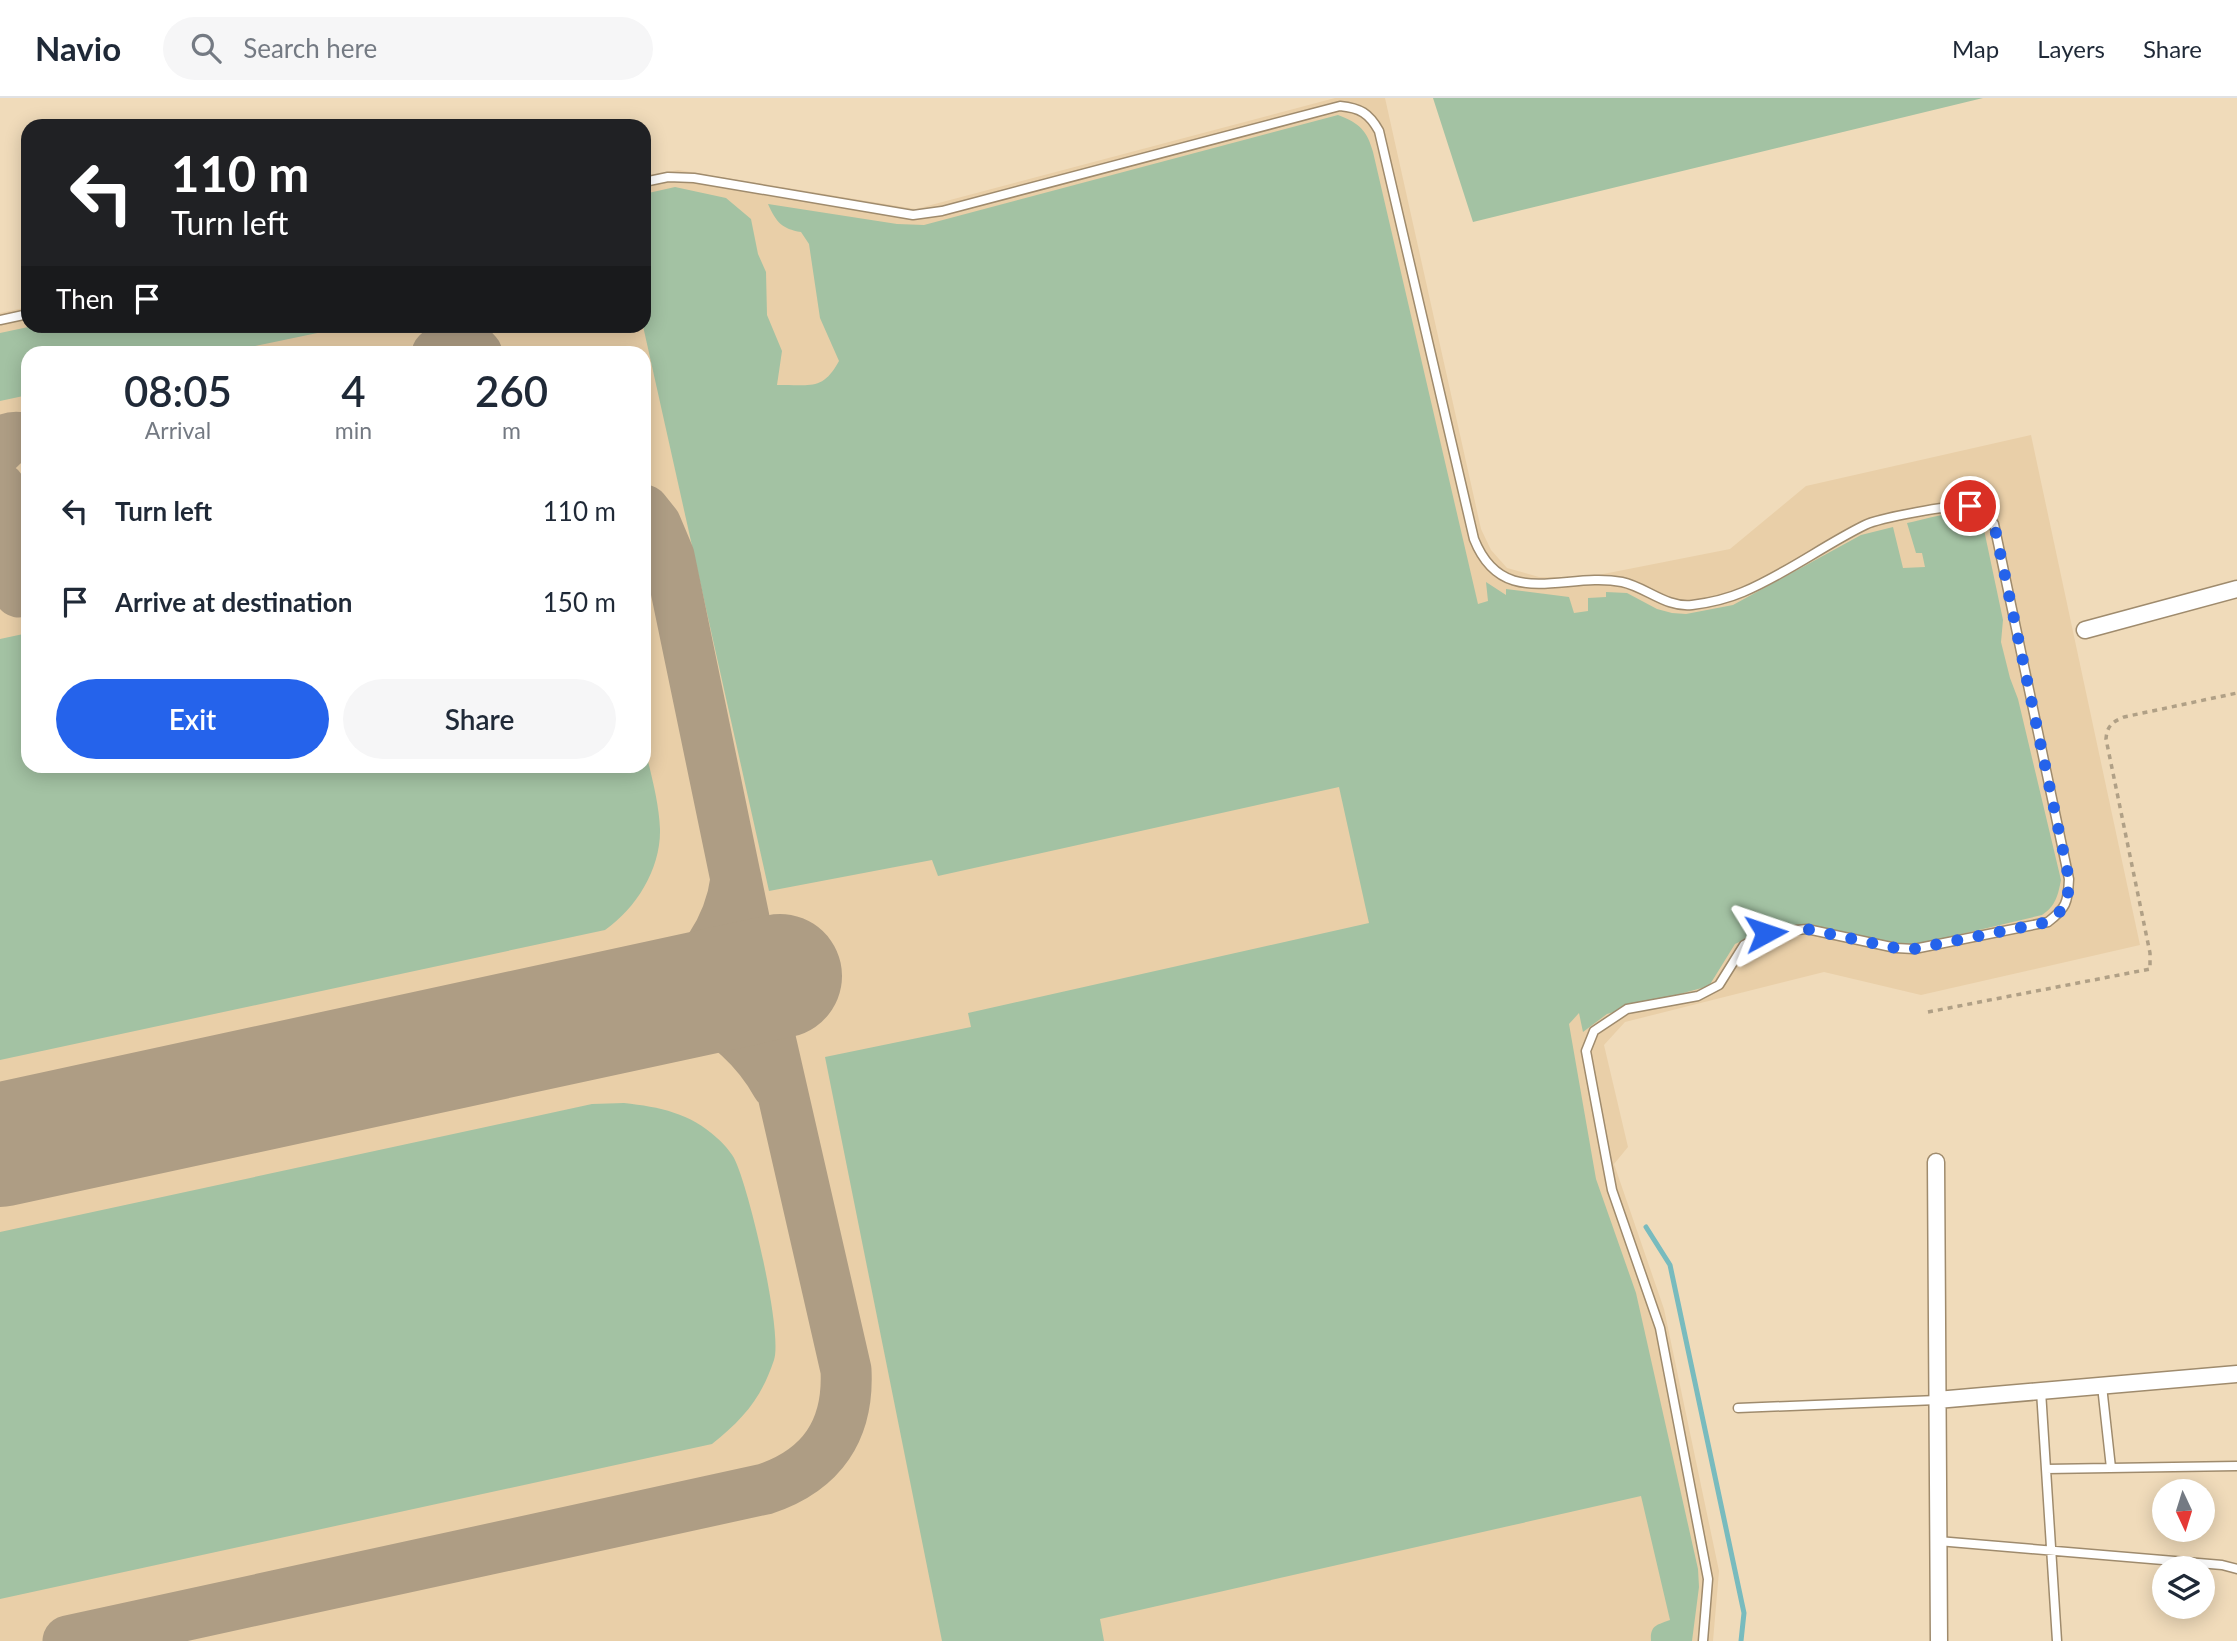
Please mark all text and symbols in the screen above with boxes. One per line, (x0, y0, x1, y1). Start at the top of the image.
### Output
search box (163, 17, 653, 80)
text: Navio (35, 28, 121, 68)
icon: search (187, 29, 225, 67)
text: Search here (243, 32, 377, 64)
text: Map (1952, 34, 1999, 63)
text: Layers (2037, 34, 2105, 63)
text: Share (2143, 34, 2202, 63)
text: 110 m (171, 144, 309, 202)
icon: left (56, 147, 147, 238)
text: Turn left (171, 203, 288, 242)
icon: arrive (128, 280, 166, 318)
text: Then (56, 283, 114, 315)
text: 08:05 (124, 366, 232, 416)
text: 4 (341, 366, 366, 416)
text: 260 (475, 366, 548, 416)
text: Arrival (145, 416, 211, 444)
text: min (335, 416, 372, 444)
text: m (502, 416, 521, 444)
pin (1940, 476, 2000, 536)
icon: arrive (1951, 487, 1989, 525)
icon: left (56, 492, 94, 530)
text: Turn left (115, 495, 212, 527)
text: 110 m (543, 495, 616, 527)
icon: arrive (56, 583, 94, 621)
text: Arrive at destination (115, 586, 352, 618)
text: 150 m (543, 586, 616, 618)
button: Exit (56, 679, 329, 759)
button: Share (343, 679, 616, 759)
position arrow (1729, 896, 1803, 970)
north arrow (2152, 1479, 2216, 1542)
map controls (2152, 1479, 2215, 1619)
button: layers (2152, 1556, 2215, 1619)

